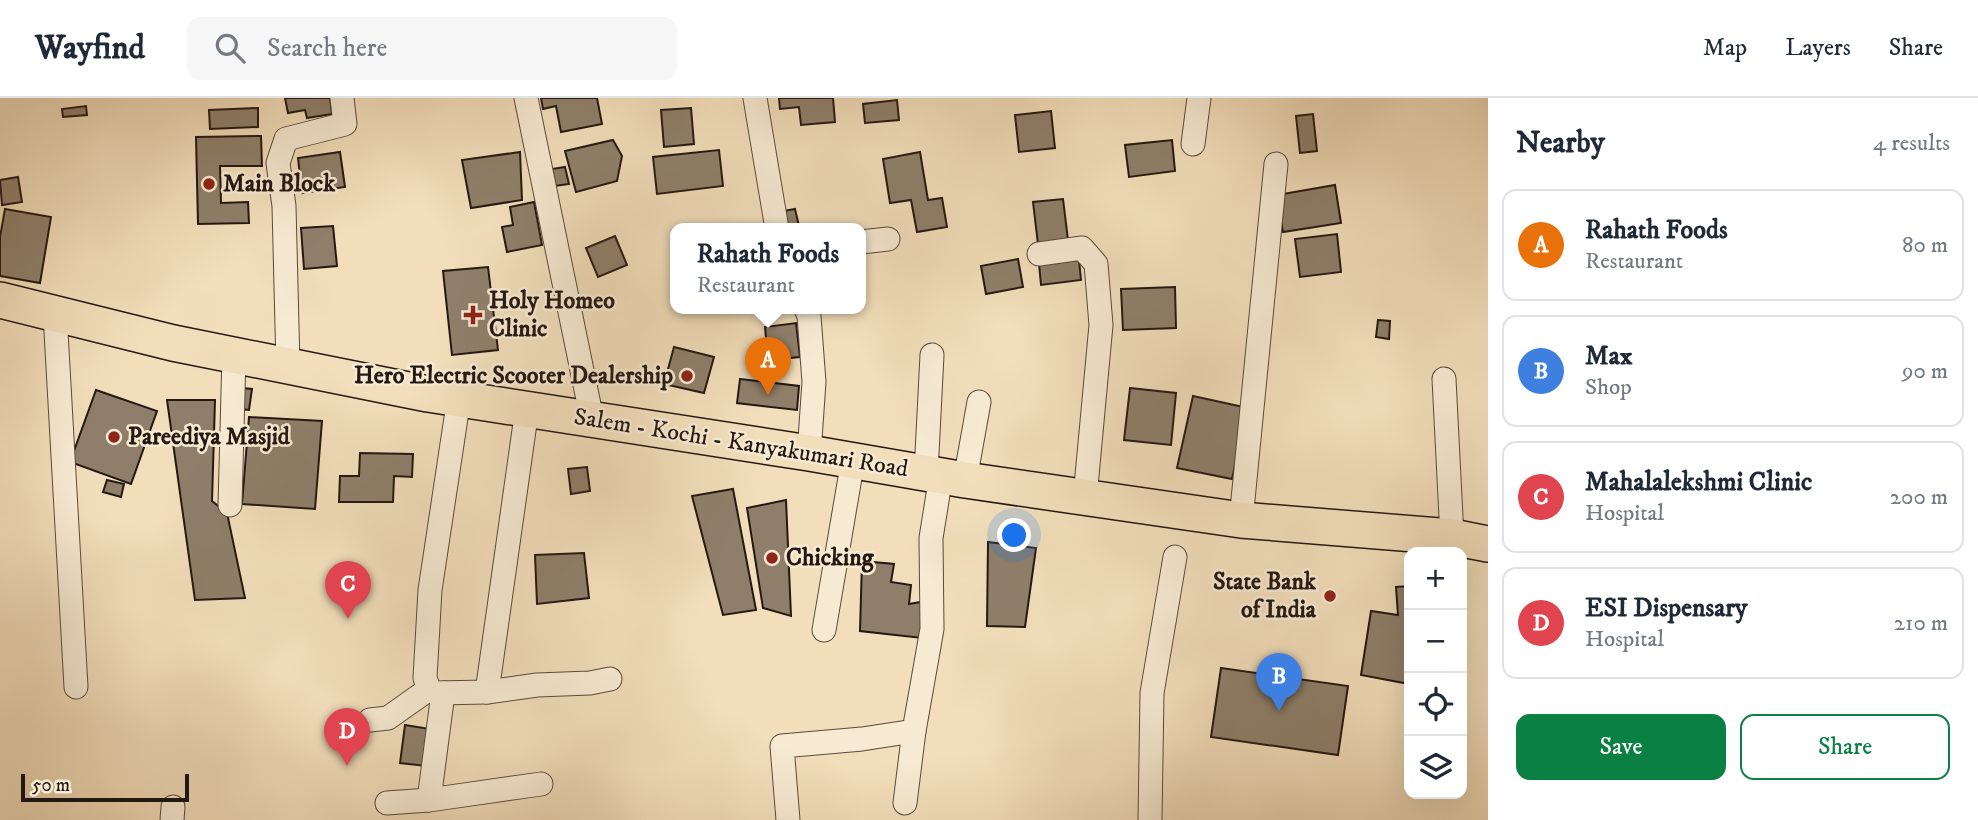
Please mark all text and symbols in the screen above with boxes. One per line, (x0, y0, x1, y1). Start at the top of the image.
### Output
search box (187, 17, 677, 80)
text: Wayfind (35, 28, 145, 69)
icon: search (211, 29, 249, 67)
text: Search here (267, 32, 387, 65)
text: Map (1703, 33, 1747, 63)
text: Layers (1785, 33, 1851, 63)
text: Share (1889, 33, 1943, 63)
text: Nearby (1516, 125, 1605, 162)
text: 4 results (1873, 129, 1950, 158)
place label: Main Block (223, 169, 336, 199)
marker: Main Block (201, 176, 217, 192)
text: Rahath Foods (1585, 214, 1728, 247)
popup (670, 223, 866, 314)
text: A (1534, 231, 1548, 260)
text: 80 m (1902, 231, 1948, 260)
text: Rahath Foods (697, 238, 839, 271)
text: Restaurant (1585, 247, 1683, 276)
text: Restaurant (697, 271, 795, 300)
place label: Holy Homeo Clinic (489, 286, 615, 344)
marker: Holy Homeo Clinic (463, 305, 483, 325)
pin: A (745, 337, 791, 395)
text: Max (1585, 340, 1633, 373)
text: B (1534, 357, 1548, 386)
text: 90 m (1902, 357, 1948, 386)
place label: Hero Electric Scooter Dealership (354, 361, 673, 391)
marker: Hero Electric Scooter Dealership (679, 368, 695, 384)
text: Shop (1585, 373, 1632, 402)
street label: Salem - Kochi - Kanyakumari Road (572, 402, 910, 484)
place label: Pareediya Masjid (128, 422, 291, 452)
marker: Pareediya Masjid (106, 429, 122, 445)
text: Mahalalekshmi Clinic (1585, 466, 1812, 499)
text: C (1533, 483, 1549, 512)
text: 200 m (1890, 483, 1948, 512)
text: Hospital (1585, 499, 1664, 528)
your location (997, 518, 1031, 552)
place label: Chicking (786, 543, 875, 573)
map controls (1404, 547, 1467, 799)
button: + (1404, 547, 1467, 610)
marker: Chicking (764, 550, 780, 566)
pin: C (325, 561, 371, 619)
place label: State Bank of India (1213, 567, 1317, 625)
marker: State Bank of India (1322, 588, 1338, 604)
text: ESI Dispensary (1585, 592, 1747, 625)
text: D (1532, 609, 1550, 638)
text: 210 m (1894, 609, 1948, 638)
button: − (1404, 610, 1467, 673)
text: Hospital (1585, 625, 1664, 654)
pin: B (1256, 653, 1302, 711)
button: locate (1404, 673, 1467, 736)
pin: D (324, 708, 370, 766)
button: Save (1516, 714, 1726, 780)
button: Share (1740, 714, 1950, 780)
button: layers (1404, 736, 1467, 799)
scale bar (21, 771, 189, 803)
text: 50 m (32, 774, 70, 797)

